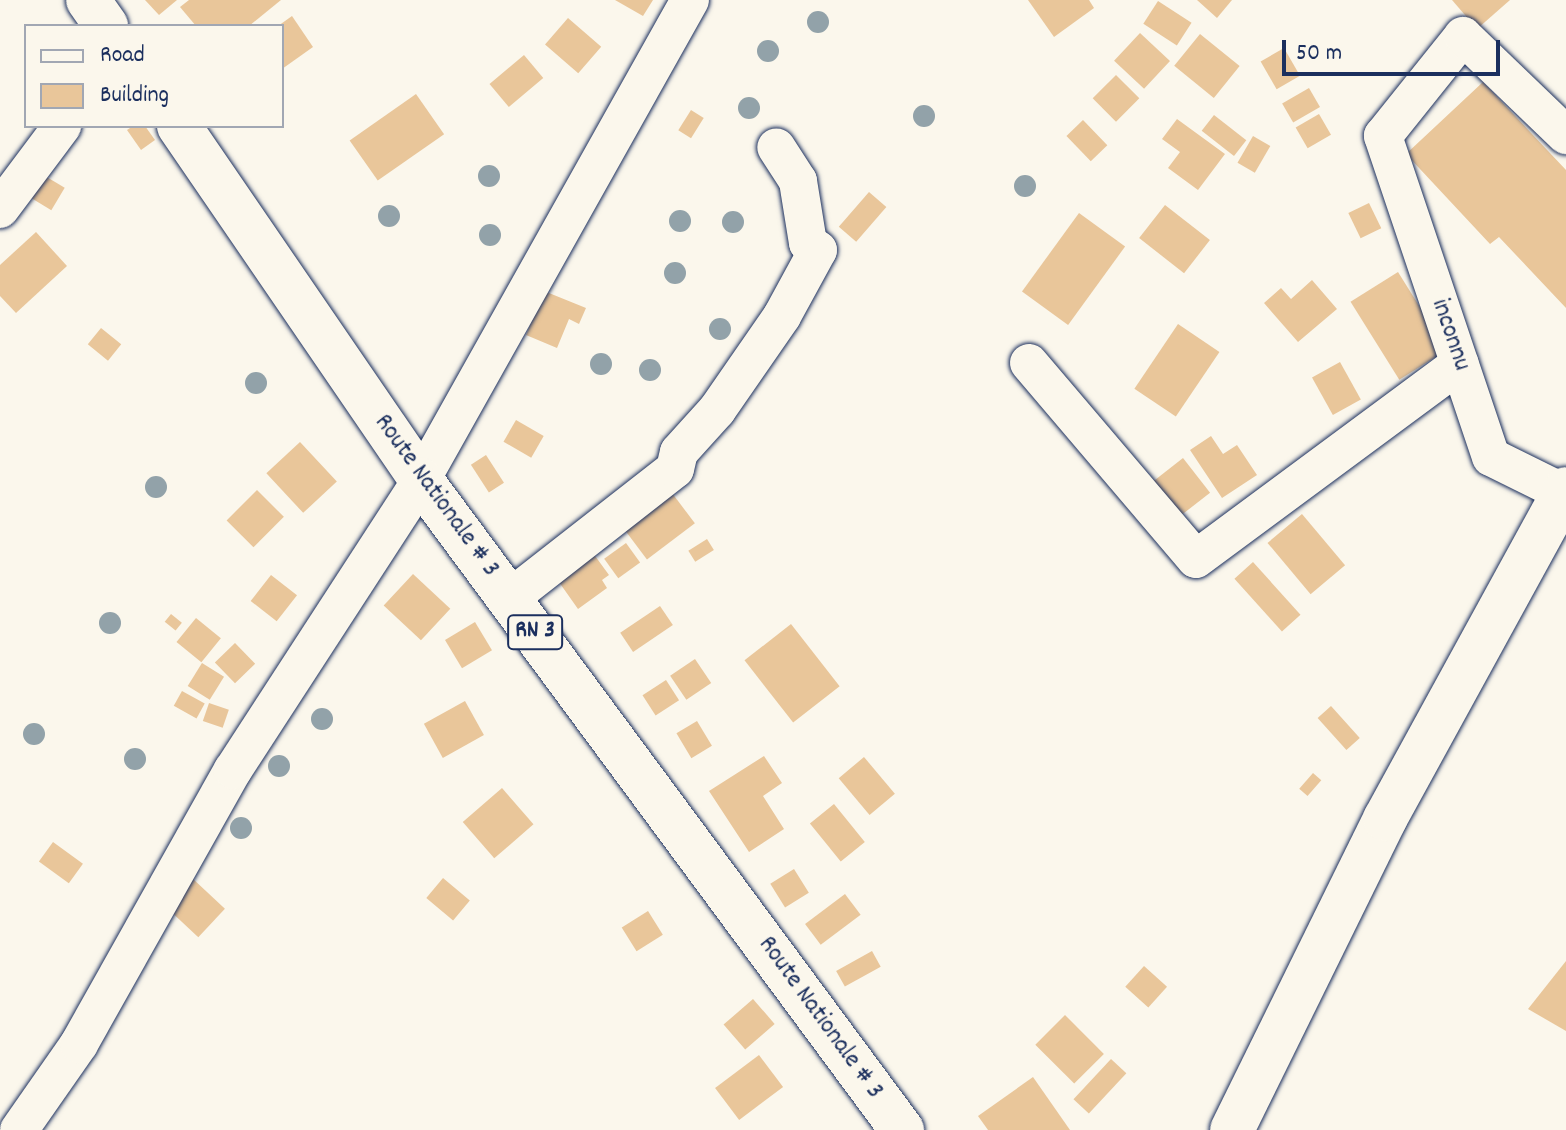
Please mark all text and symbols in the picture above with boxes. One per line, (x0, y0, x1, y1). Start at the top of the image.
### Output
legend (24, 24, 284, 128)
scale bar (1286, 24, 1504, 74)
text: 50 m (1296, 37, 1342, 71)
text: Road (100, 39, 145, 73)
text: Building (100, 79, 169, 113)
street label: inconnu (1423, 295, 1477, 375)
street label: Route Nationale # 3 (366, 409, 506, 583)
road number: RN 3 (507, 612, 563, 652)
street label: Route Nationale # 3 (750, 931, 890, 1105)

